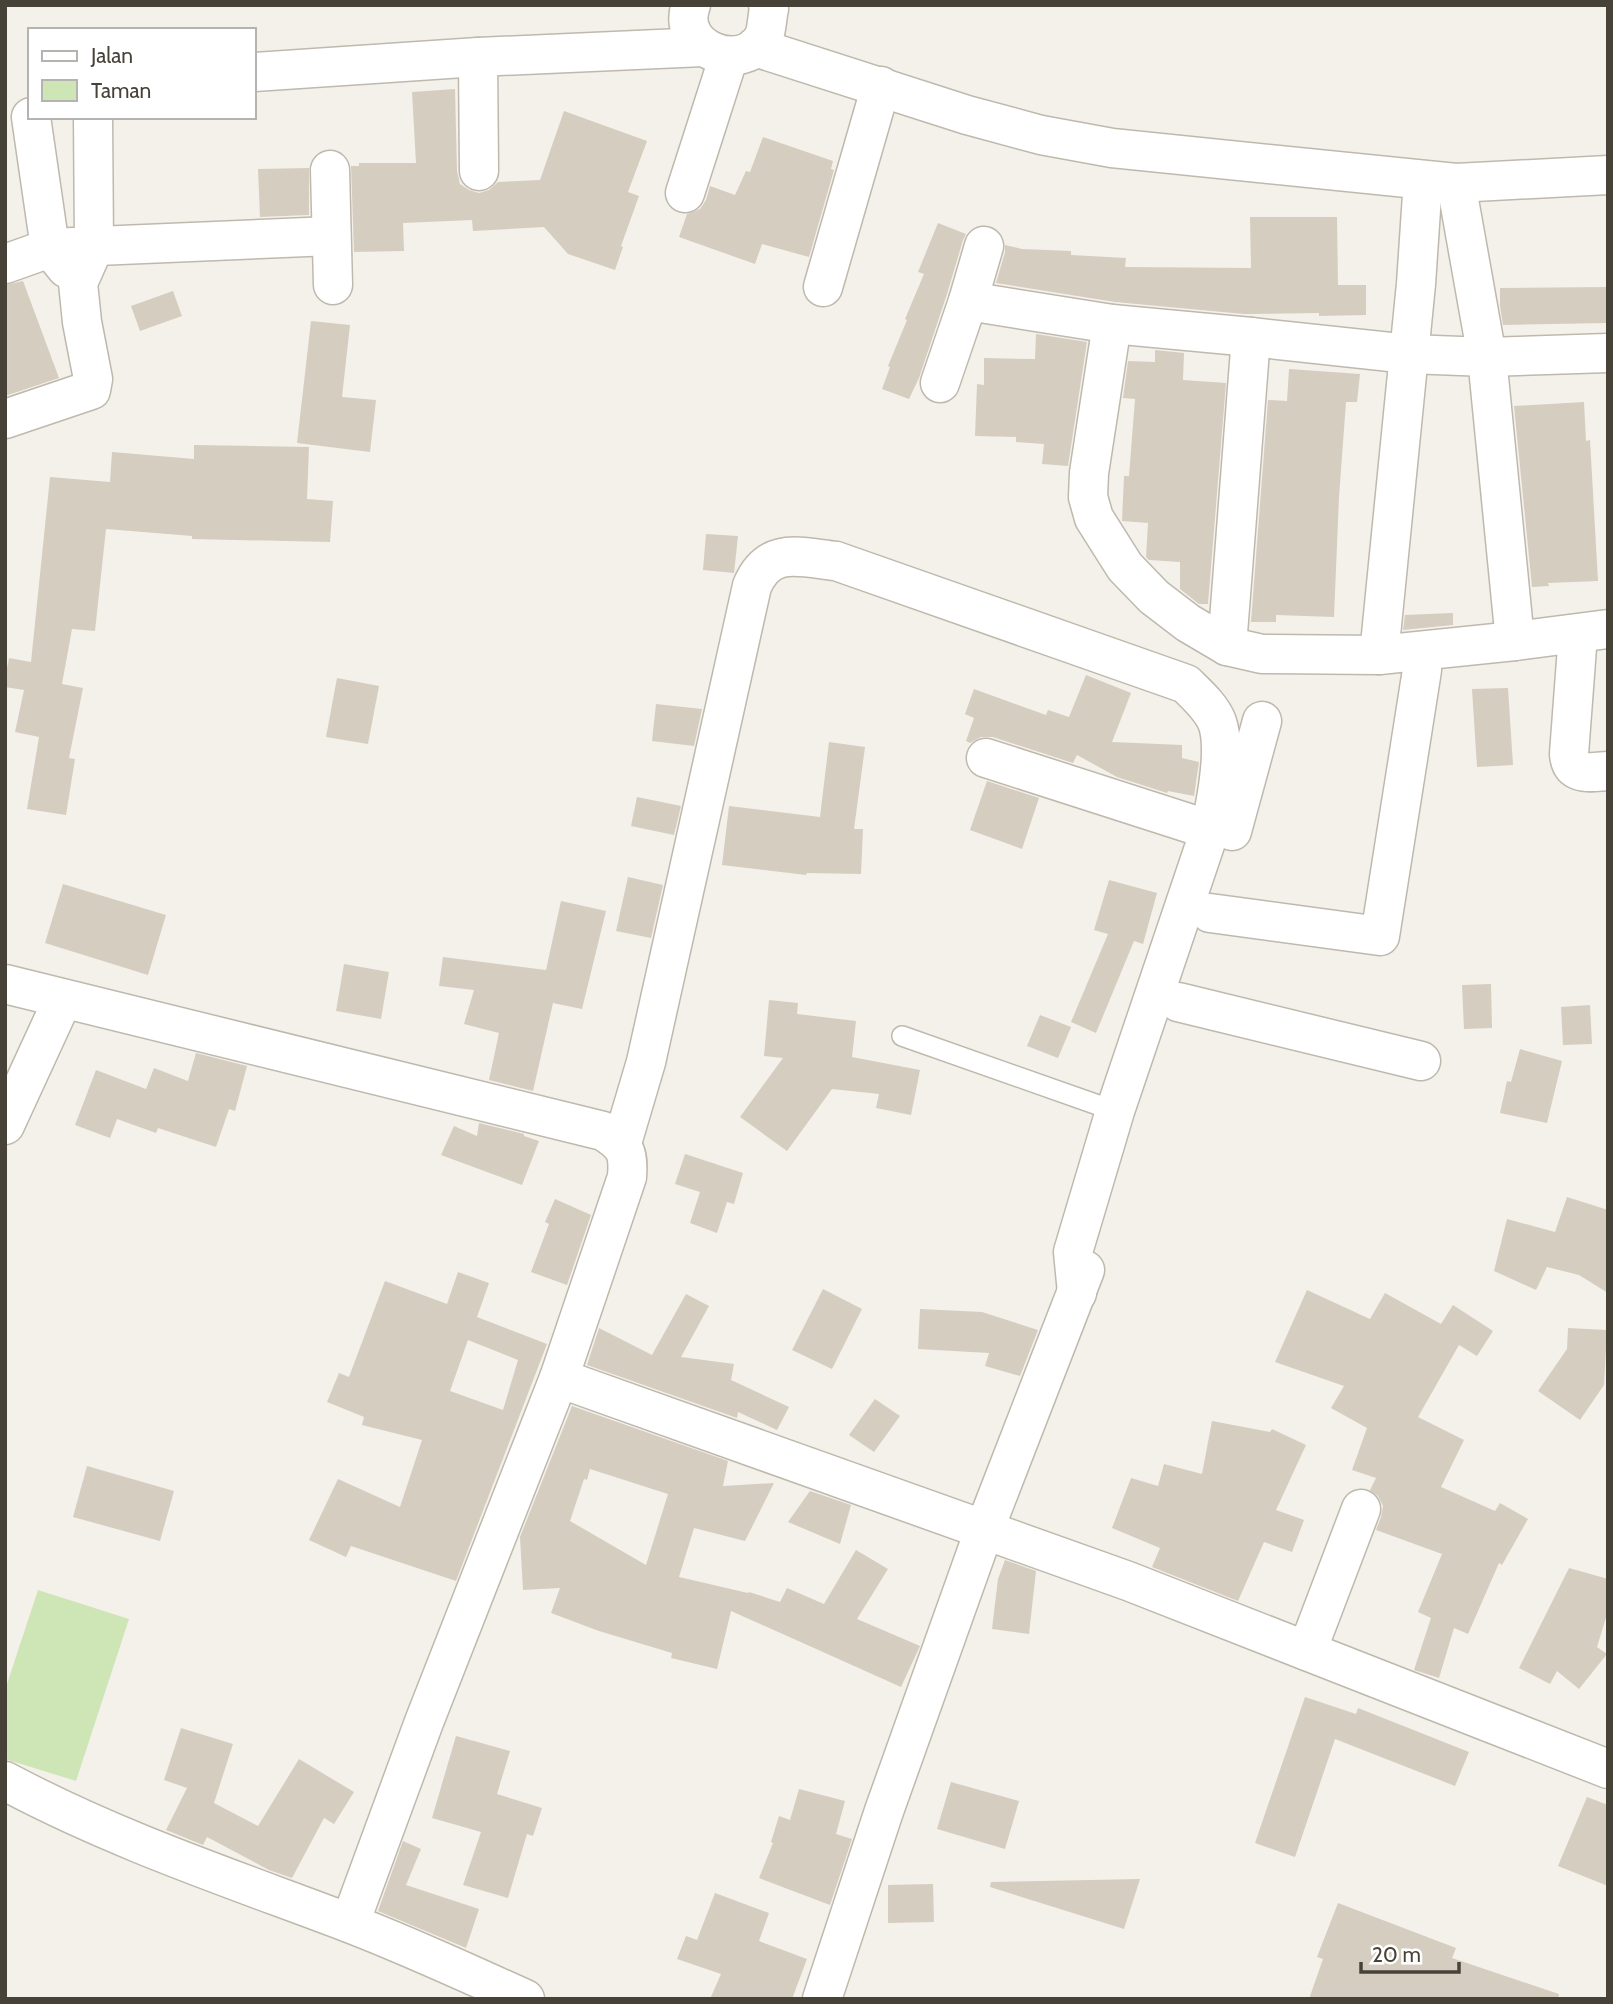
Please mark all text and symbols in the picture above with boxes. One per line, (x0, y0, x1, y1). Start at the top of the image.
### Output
legend (28, 28, 256, 119)
text: Jalan (90, 43, 133, 68)
text: Taman (91, 78, 151, 103)
scale bar (1361, 1930, 1459, 1974)
text: 20 m (1372, 1942, 1421, 1967)

